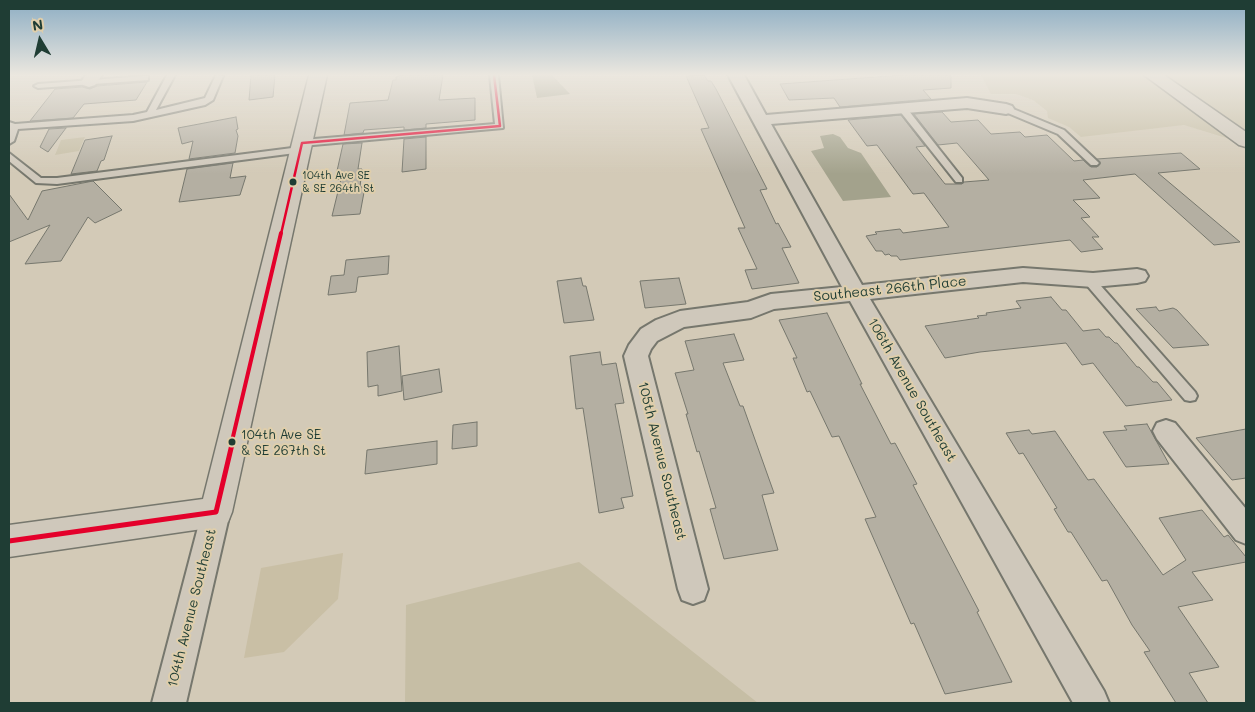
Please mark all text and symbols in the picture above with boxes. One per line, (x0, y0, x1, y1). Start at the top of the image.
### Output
text: N (31, 14, 44, 35)
north arrow (15, 15, 65, 65)
place label: 104th Ave SE & SE 264th St (302, 169, 374, 195)
marker: 104th Ave SE & SE 264th St (288, 177, 298, 187)
street label: Southeast 266th Place (813, 273, 967, 305)
street label: 106th Avenue Southeast (864, 315, 960, 465)
street label: 105th Avenue Southeast (634, 380, 690, 542)
place label: 104th Ave SE & SE 267th St (241, 427, 326, 458)
marker: 104th Ave SE & SE 267th St (227, 437, 237, 447)
street label: 104th Avenue Southeast (164, 527, 220, 689)

